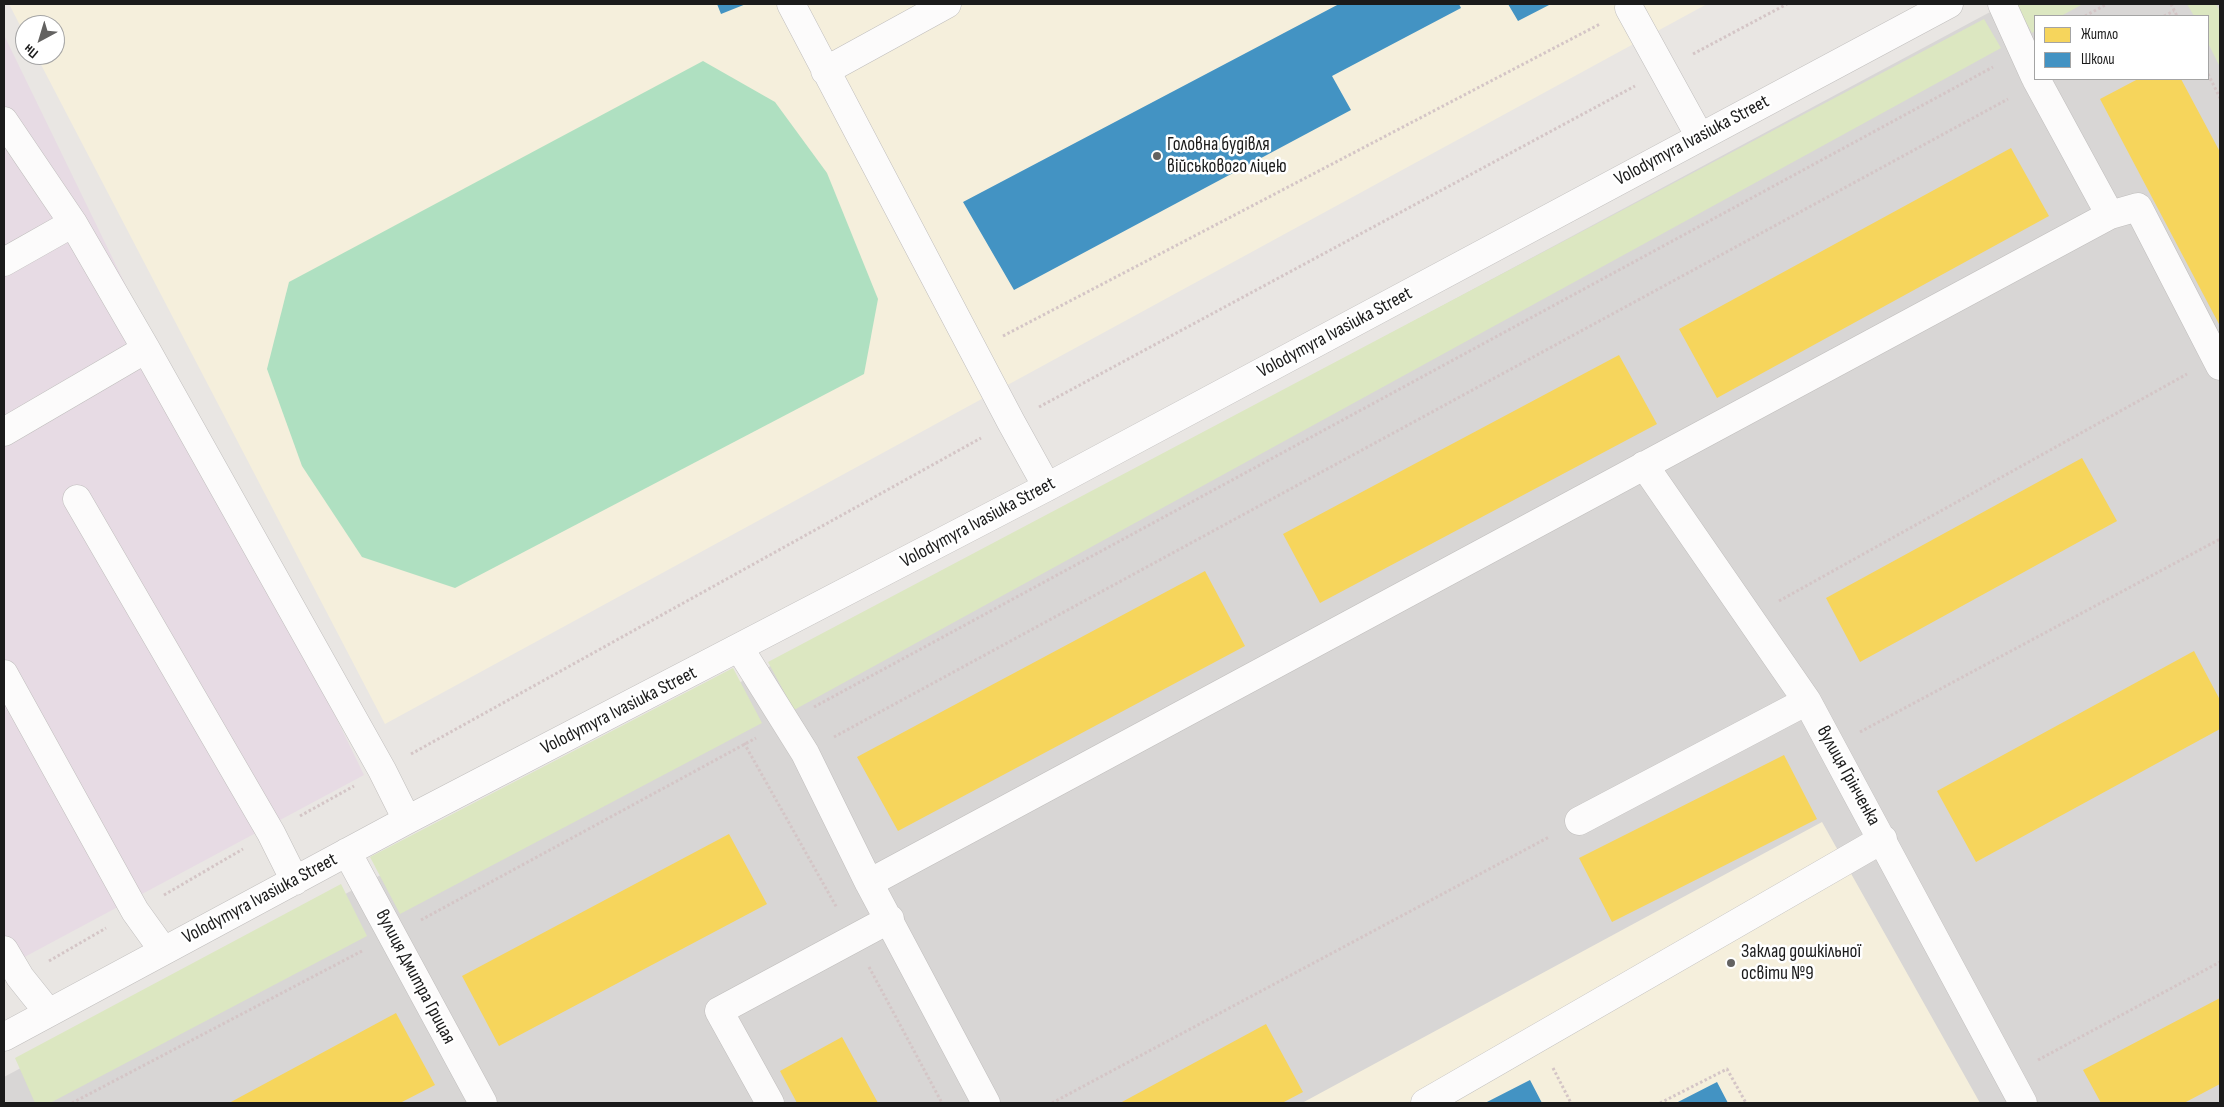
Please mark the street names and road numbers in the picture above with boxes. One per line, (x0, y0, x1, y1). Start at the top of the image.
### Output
street label: Volodymyra Ivasiuka Street (1611, 91, 1773, 191)
street label: Volodymyra Ivasiuka Street (1254, 283, 1416, 383)
street label: Volodymyra Ivasiuka Street (897, 473, 1059, 573)
street label: Volodymyra Ivasiuka Street (537, 662, 701, 760)
street label: вулиця Грінченка (1811, 722, 1885, 830)
street label: Volodymyra Ivasiuka Street (179, 849, 341, 949)
street label: вулиця Дмитра Грицая (370, 906, 460, 1048)

